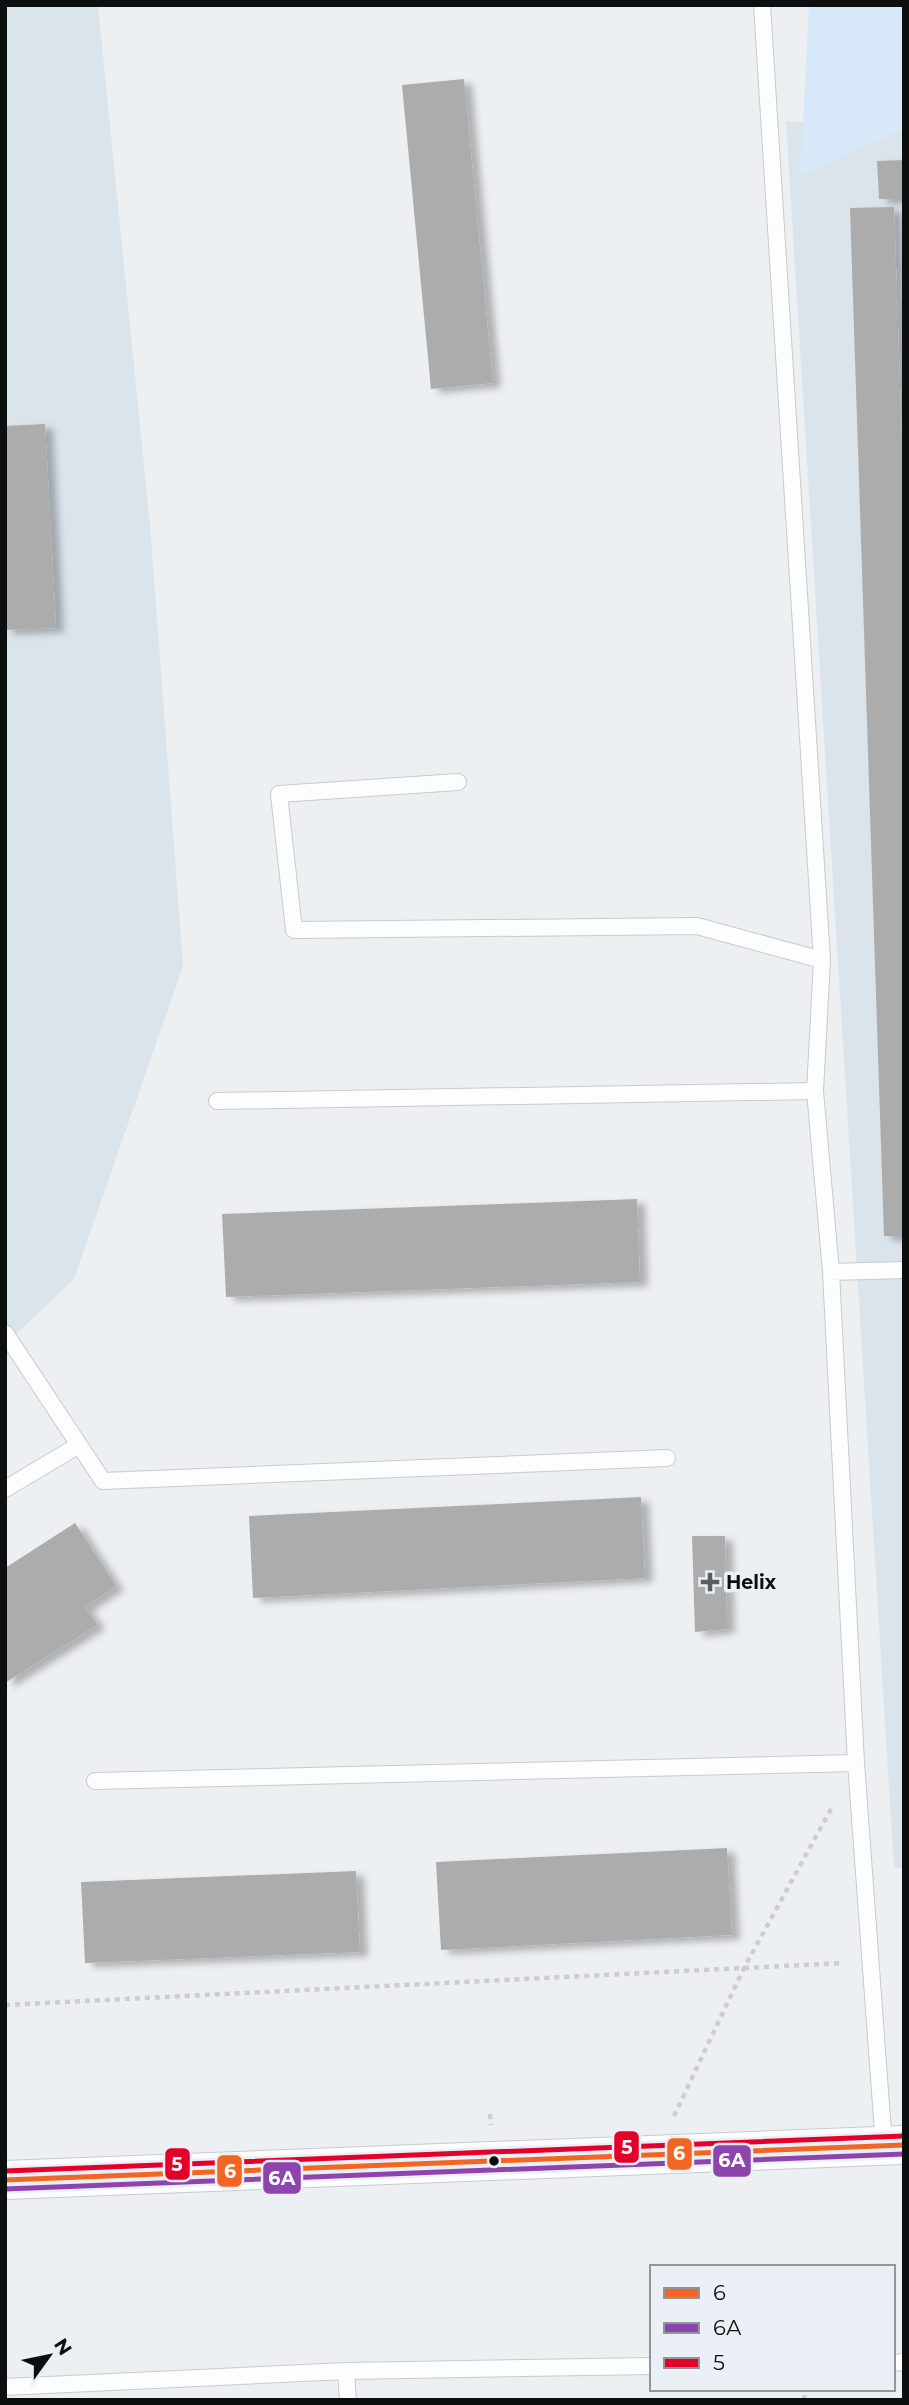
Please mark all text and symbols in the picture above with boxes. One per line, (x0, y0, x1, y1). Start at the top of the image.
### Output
place label: Helix (726, 1571, 777, 1594)
marker: Helix (700, 1572, 720, 1592)
line badge: 5 (613, 2130, 640, 2164)
text: 5 (621, 2136, 633, 2159)
line badge: 6 (666, 2137, 693, 2171)
text: 6 (673, 2142, 685, 2165)
line badge: 6А (712, 2144, 752, 2178)
line badge: 5 (164, 2147, 191, 2181)
text: 6А (718, 2149, 746, 2172)
text: 5 (171, 2153, 183, 2176)
line badge: 6 (216, 2154, 243, 2188)
unlabelled marker (487, 2154, 501, 2168)
text: 6 (224, 2160, 236, 2183)
line badge: 6А (262, 2161, 302, 2195)
text: 6А (268, 2167, 296, 2190)
legend (650, 2265, 895, 2391)
text: 6 (713, 2280, 726, 2305)
text: 6А (713, 2315, 742, 2340)
north arrow (14, 2321, 84, 2391)
text: N (49, 2334, 77, 2360)
text: 5 (713, 2350, 725, 2375)

